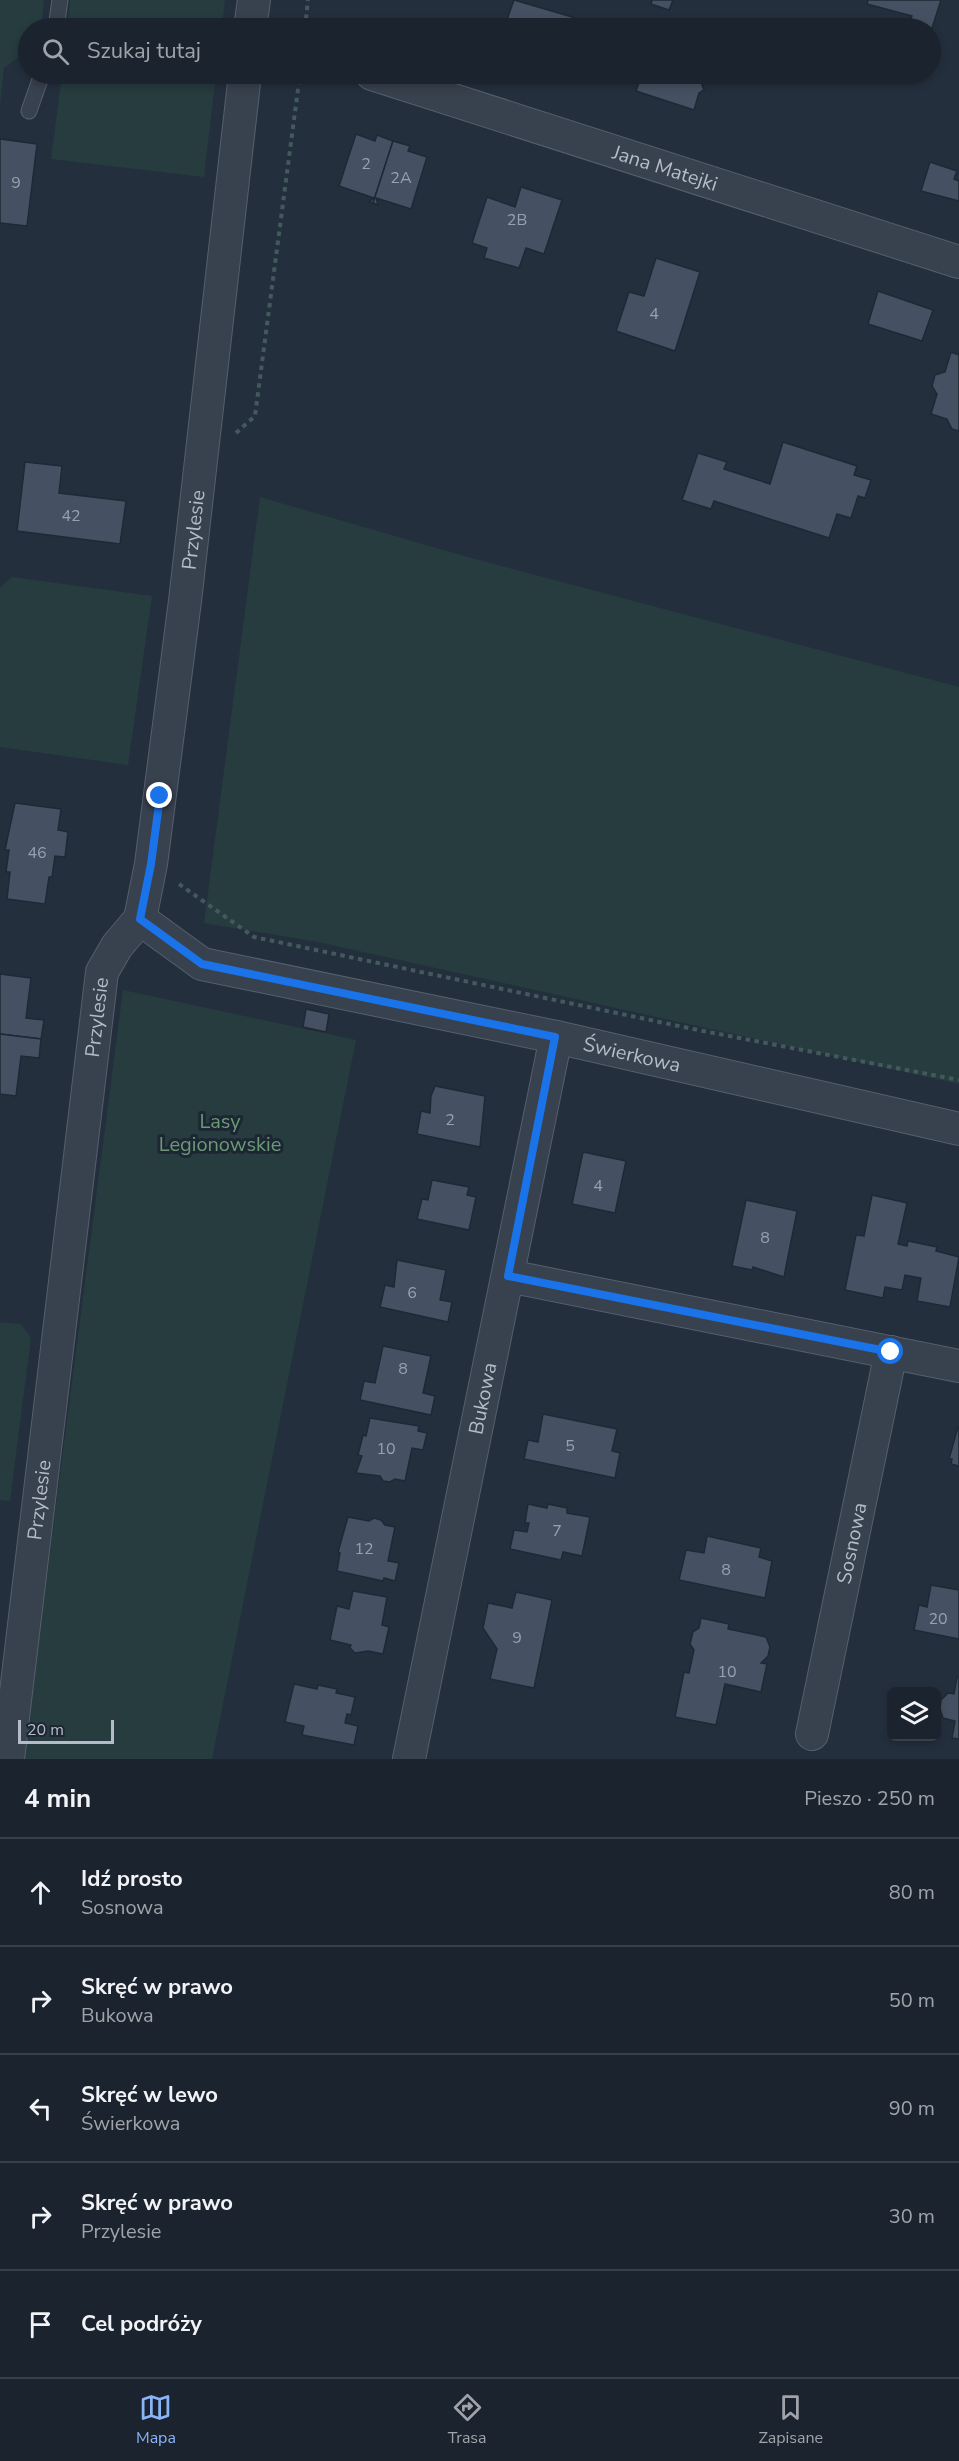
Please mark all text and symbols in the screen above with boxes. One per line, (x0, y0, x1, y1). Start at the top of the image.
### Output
search box (18, 18, 941, 84)
icon: search (39, 35, 72, 68)
text: Szukaj tutaj (87, 36, 201, 66)
street label: Jana Matejki (608, 138, 721, 197)
house number: 2 (361, 153, 371, 175)
house number: 2A (390, 167, 412, 189)
house number: 9 (11, 172, 21, 194)
house number: 2B (507, 209, 527, 231)
house number: 4 (649, 303, 659, 325)
street label: Przylesie (175, 488, 211, 571)
house number: 42 (61, 505, 81, 527)
route end (146, 782, 172, 808)
house number: 46 (27, 842, 47, 864)
street label: Przylesie (78, 976, 115, 1059)
street label: Świerkowa (581, 1030, 683, 1079)
park label: Lasy Legionowskie (159, 1108, 281, 1158)
house number: 2 (445, 1109, 455, 1131)
house number: 4 (593, 1175, 603, 1197)
house number: 8 (760, 1227, 770, 1249)
house number: 6 (407, 1282, 417, 1304)
route start (877, 1338, 903, 1364)
house number: 8 (398, 1358, 408, 1380)
street label: Bukowa (462, 1360, 503, 1437)
house number: 5 (565, 1435, 575, 1457)
house number: 10 (376, 1438, 396, 1460)
street label: Przylesie (21, 1458, 57, 1541)
street label: Sosnowa (830, 1500, 873, 1586)
house number: 7 (552, 1520, 562, 1542)
house number: 12 (354, 1538, 374, 1560)
house number: 8 (721, 1559, 731, 1581)
house number: 20 (928, 1608, 948, 1630)
house number: 9 (512, 1627, 522, 1649)
house number: 10 (717, 1661, 737, 1683)
map controls (887, 1687, 941, 1741)
button: layers (887, 1687, 941, 1741)
scale bar (18, 1717, 114, 1744)
text: 20 m (27, 1719, 64, 1741)
text: 4 min (24, 1781, 91, 1816)
text: Pieszo · 250 m (804, 1785, 935, 1812)
text: Idź prosto (81, 1864, 183, 1894)
icon: ahead (24, 1876, 57, 1909)
text: 80 m (889, 1879, 935, 1906)
text: Sosnowa (81, 1894, 164, 1921)
text: Skręć w prawo (81, 1972, 233, 2002)
icon: right (24, 1984, 57, 2017)
text: 50 m (889, 1987, 935, 2014)
text: Bukowa (81, 2002, 154, 2029)
text: Skręć w lewo (81, 2080, 218, 2110)
icon: left (24, 2092, 57, 2125)
text: 90 m (889, 2095, 935, 2122)
text: Świerkowa (81, 2110, 180, 2137)
text: Skręć w prawo (81, 2188, 233, 2218)
icon: right (24, 2200, 57, 2233)
text: 30 m (889, 2203, 935, 2230)
text: Przylesie (81, 2218, 161, 2245)
icon: arrive (24, 2308, 57, 2341)
text: Cel podróży (81, 2309, 202, 2339)
tab: Mapa (136, 2391, 176, 2449)
tab: Trasa (448, 2391, 487, 2449)
tab: Zapisane (758, 2391, 823, 2449)

